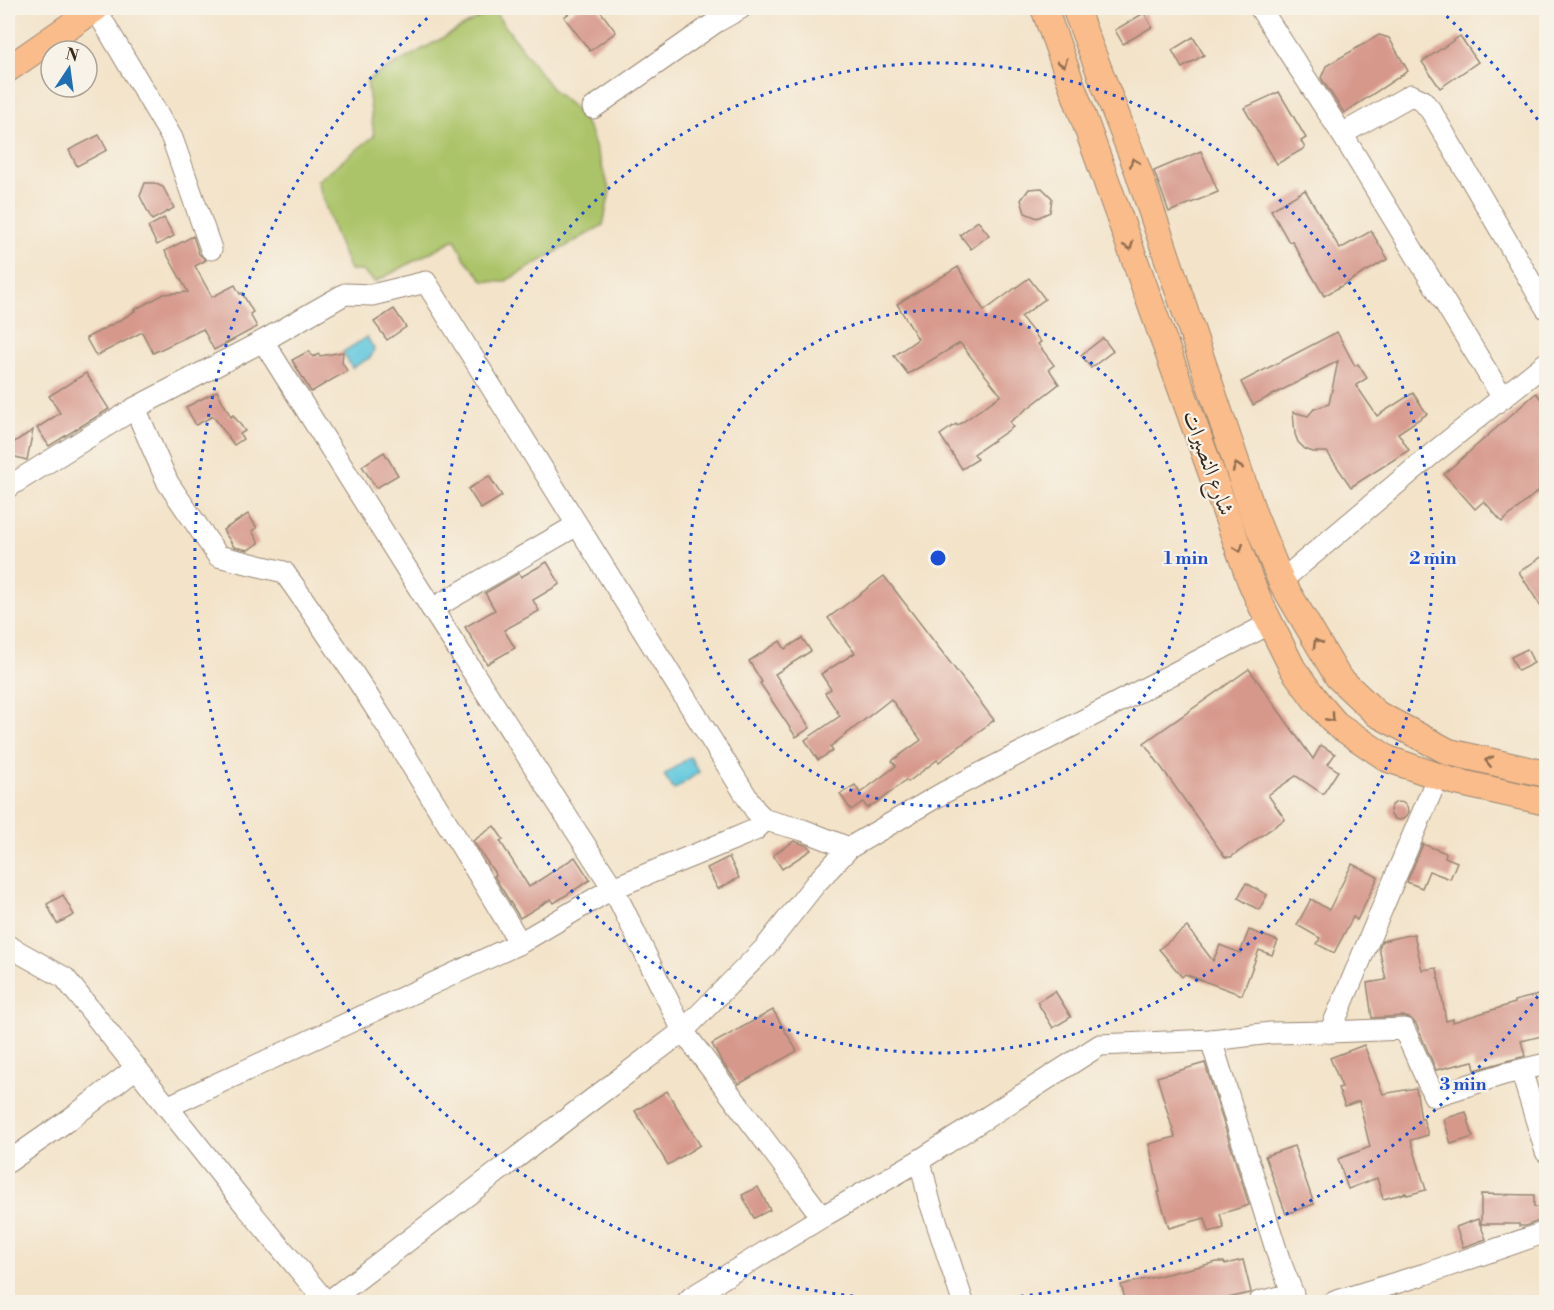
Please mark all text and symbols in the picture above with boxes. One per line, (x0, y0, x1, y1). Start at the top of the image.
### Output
north arrow (39, 39, 99, 99)
text: N (64, 44, 81, 67)
one-way arrow (1056, 57, 1069, 68)
one-way arrow (1129, 158, 1142, 168)
one-way arrow (1122, 240, 1135, 251)
street label: شارع النصيرات (1173, 407, 1239, 521)
one-way arrow (1232, 462, 1244, 472)
one-way arrow (1231, 542, 1244, 553)
text: 1 min (1164, 547, 1208, 570)
text: 2 min (1409, 547, 1457, 570)
centre of rings (928, 548, 948, 568)
one-way arrow (1314, 639, 1325, 650)
one-way arrow (1324, 711, 1335, 722)
one-way arrow (1485, 756, 1495, 769)
text: 3 min (1440, 1073, 1486, 1096)

